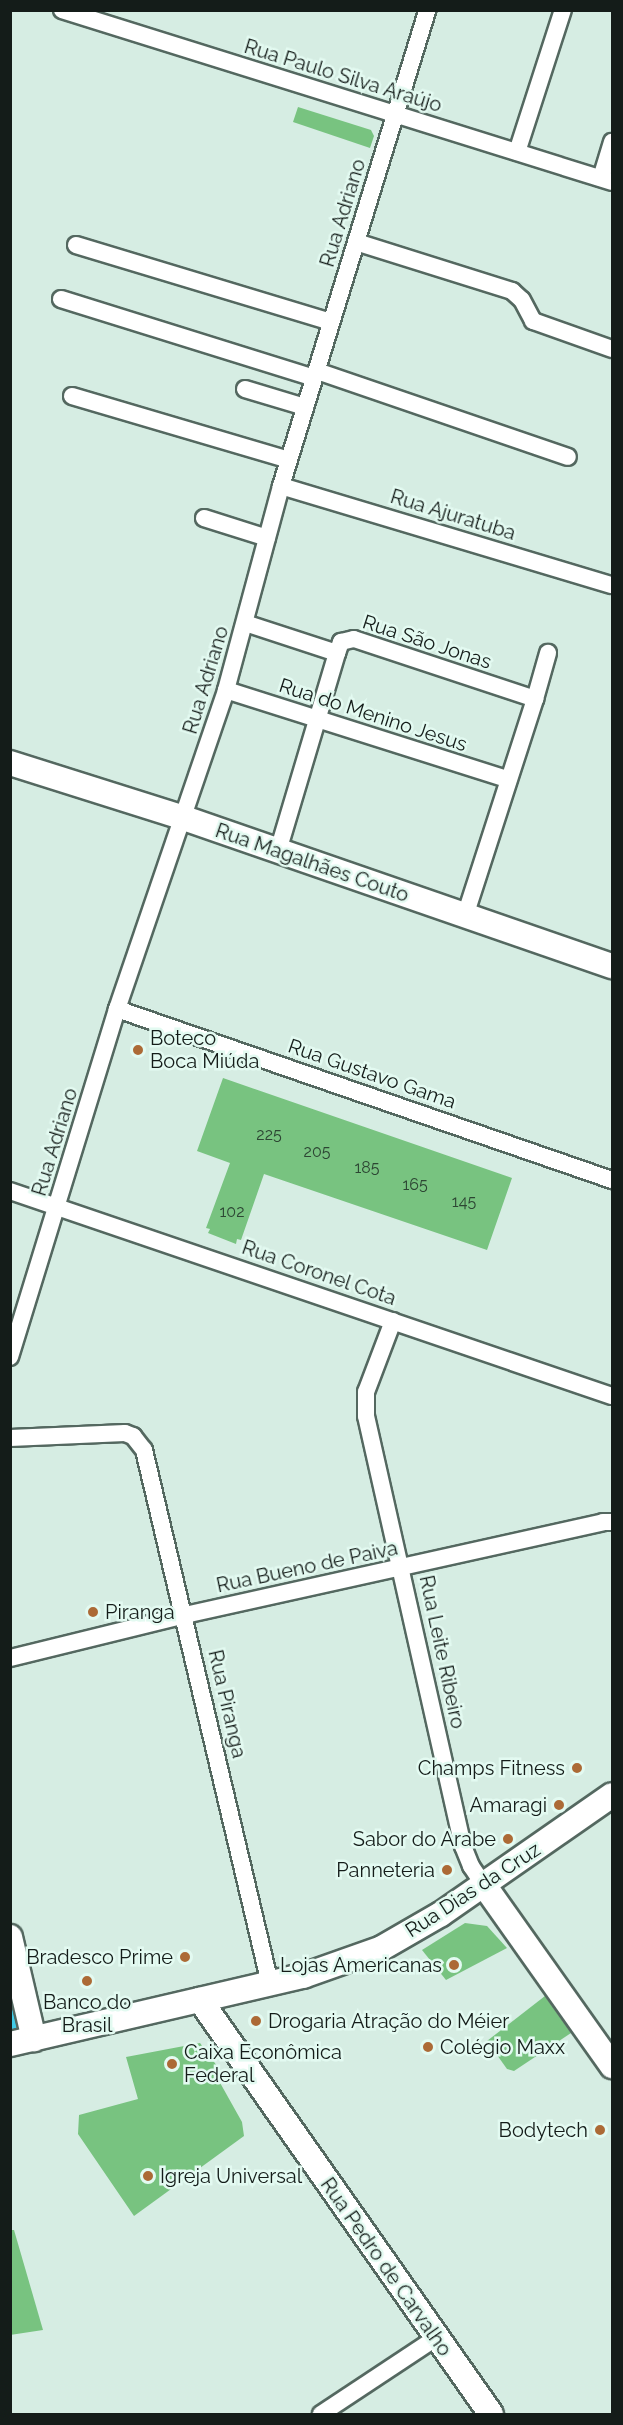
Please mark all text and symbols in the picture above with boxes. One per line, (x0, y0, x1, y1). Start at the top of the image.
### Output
street label: Rua Paulo Silva Araújo (241, 34, 445, 118)
street label: Rua Adriano (315, 156, 371, 270)
street label: Rua Ajuratuba (387, 484, 519, 546)
street label: Rua São Jonas (359, 610, 495, 674)
street label: Rua Adriano (178, 623, 234, 737)
street label: Rua do Menino Jesus (276, 673, 470, 757)
street label: Rua Magalhães Couto (212, 819, 412, 907)
place label: Boteco Boca Miúda (150, 1026, 259, 1073)
street label: Rua Gustavo Gama (285, 1034, 459, 1114)
marker: Boteco Boca Miúda (131, 1043, 145, 1057)
street label: Rua Adriano (27, 1085, 83, 1199)
house number: 225 (256, 1125, 282, 1145)
house number: 205 (304, 1142, 330, 1162)
house number: 185 (354, 1158, 380, 1178)
house number: 165 (402, 1175, 428, 1195)
house number: 145 (452, 1192, 476, 1212)
house number: 102 (220, 1202, 244, 1222)
street label: Rua Coronel Cota (239, 1235, 399, 1311)
street label: Rua Bueno de Paiva (214, 1536, 400, 1598)
street label: Rua Leite Ribeiro (414, 1573, 470, 1731)
place label: Piranga (105, 1600, 175, 1624)
marker: Piranga (86, 1605, 100, 1619)
street label: Rua Piranga (203, 1648, 251, 1760)
place label: Champs Fitness (418, 1756, 565, 1780)
marker: Champs Fitness (570, 1761, 584, 1775)
place label: Amaragi (470, 1793, 547, 1817)
marker: Amaragi (552, 1798, 566, 1812)
place label: Sabor do Arabe (352, 1827, 496, 1851)
marker: Sabor do Arabe (501, 1832, 515, 1846)
street label: Rua Dias da Cruz (401, 1837, 545, 1943)
place label: Panneteria (336, 1858, 435, 1882)
marker: Panneteria (440, 1863, 454, 1877)
place label: Bradesco Prime (26, 1945, 173, 1969)
marker: Bradesco Prime (178, 1950, 192, 1964)
place label: Lojas Americanas (279, 1953, 442, 1977)
marker: Lojas Americanas (447, 1958, 461, 1972)
marker: Banco do Brasil (80, 1974, 94, 1988)
place label: Banco do Brasil (43, 1990, 131, 2037)
place label: Drogaria Atração do Méier (268, 2009, 510, 2033)
marker: Drogaria Atração do Méier (249, 2014, 263, 2028)
place label: Colégio Maxx (440, 2035, 565, 2059)
place label: Caixa Econômica Federal (184, 2040, 342, 2087)
marker: Colégio Maxx (421, 2040, 435, 2054)
marker: Caixa Econômica Federal (165, 2057, 179, 2071)
place label: Bodytech (499, 2118, 588, 2142)
marker: Bodytech (593, 2123, 607, 2137)
place label: Igreja Universal (160, 2164, 302, 2188)
marker: Igreja Universal (141, 2169, 155, 2183)
street label: Rua Pedro de Carvalho (315, 2173, 457, 2361)

